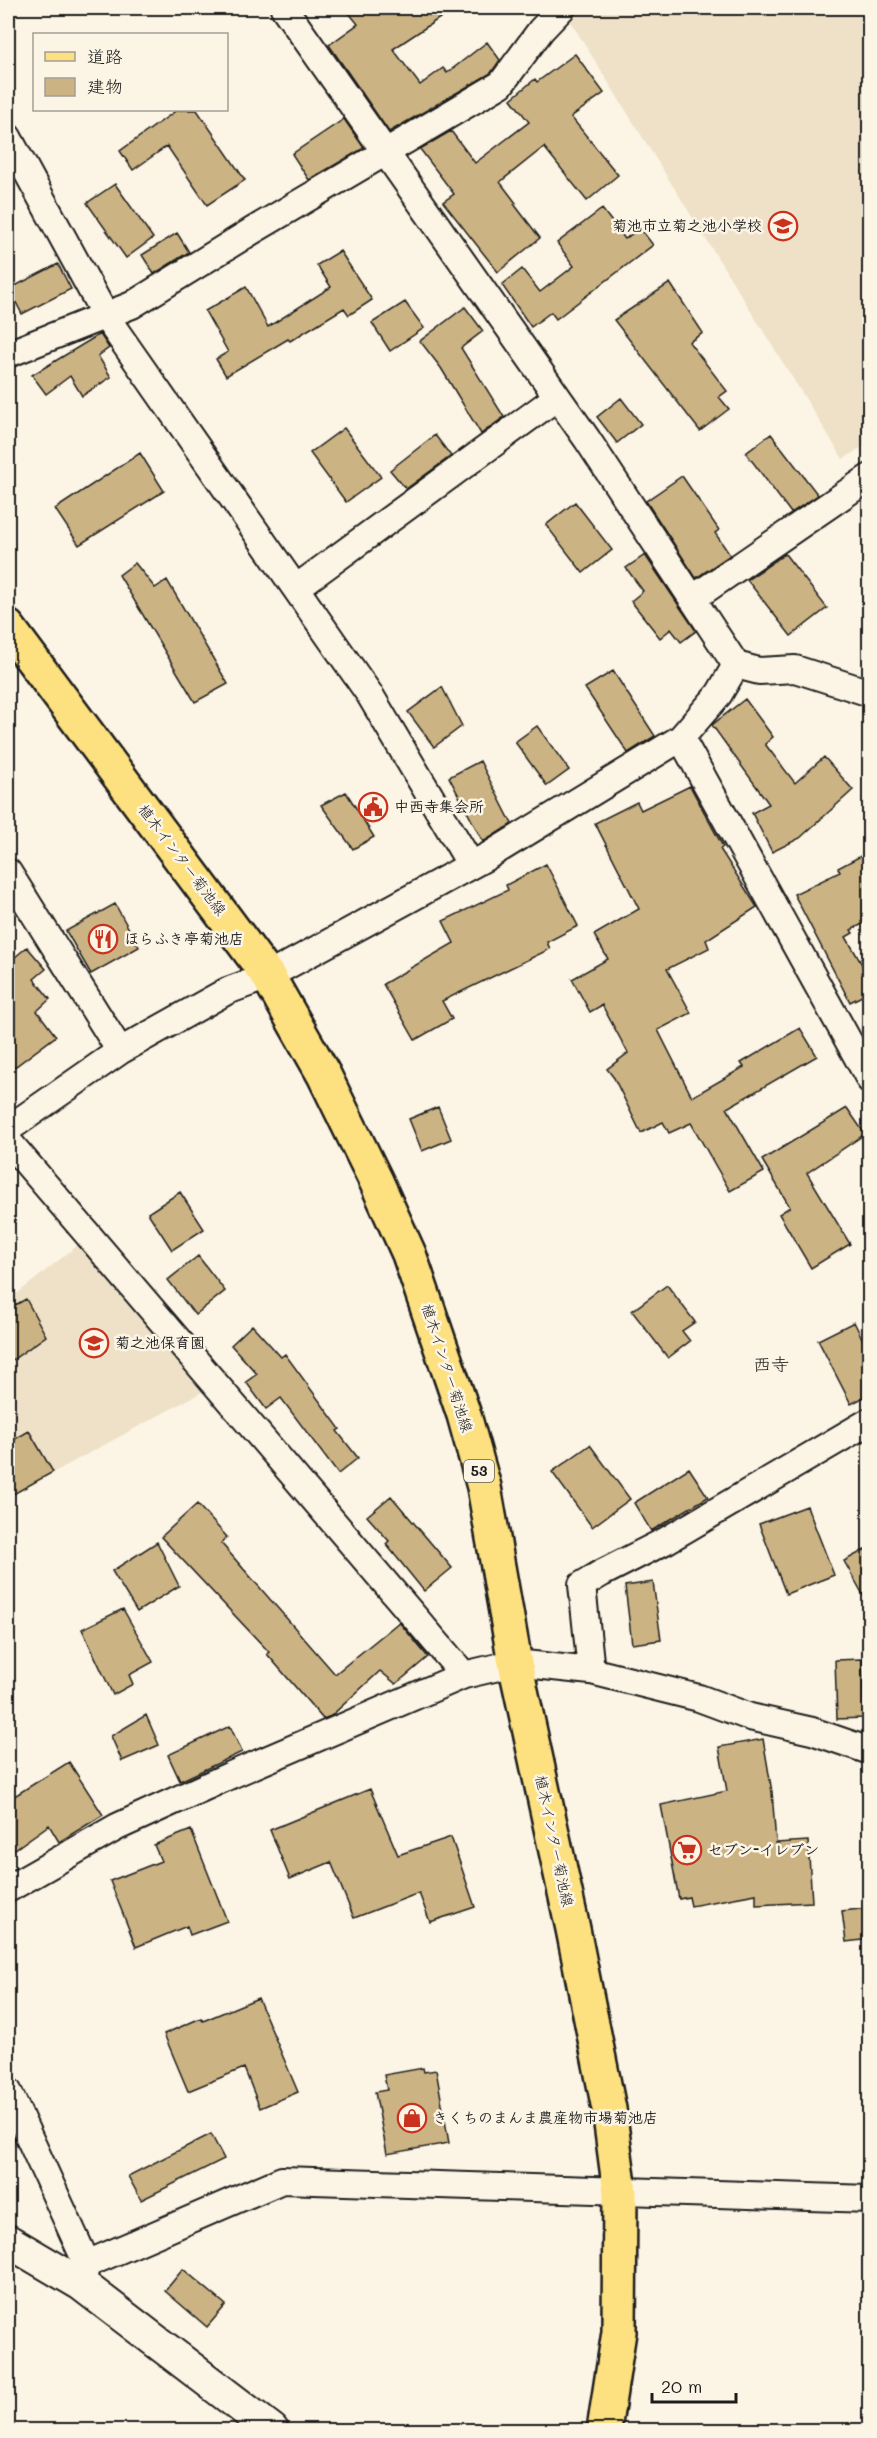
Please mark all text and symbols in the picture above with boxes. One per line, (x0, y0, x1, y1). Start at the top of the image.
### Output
legend (33, 33, 228, 111)
text: 道路 (87, 44, 123, 68)
text: 建物 (87, 74, 123, 98)
school or university icon: 菊池市立菊之池小学校 (767, 210, 799, 242)
place label: 菊池市立菊之池小学校 (612, 215, 762, 235)
public building icon: 中西寺集会所 (357, 791, 389, 823)
place label: 中西寺集会所 (394, 796, 484, 816)
street label: 植木インター菊池線 (134, 800, 231, 919)
restaurant icon: ほらふき亭菊池店 (87, 923, 119, 955)
place label: ほらふき亭菊池店 (124, 928, 244, 948)
street label: 植木インター菊池線 (418, 1301, 478, 1435)
school or university icon: 菊之池保育園 (78, 1327, 110, 1359)
place label: 菊之池保育園 (115, 1332, 205, 1352)
district label: 西寺 (753, 1352, 789, 1376)
road number: 53 (464, 1460, 494, 1482)
street label: 植木インター菊池線 (531, 1773, 579, 1909)
supermarket icon: セブン-イレブン (671, 1834, 703, 1866)
place label: セブン-イレブン (708, 1839, 819, 1859)
shop icon: きくちのまんま農産物市場菊池店 (396, 2102, 428, 2134)
place label: きくちのまんま農産物市場菊池店 (433, 2107, 658, 2127)
scale bar (652, 2366, 736, 2404)
text: 20 m (661, 2374, 702, 2398)

